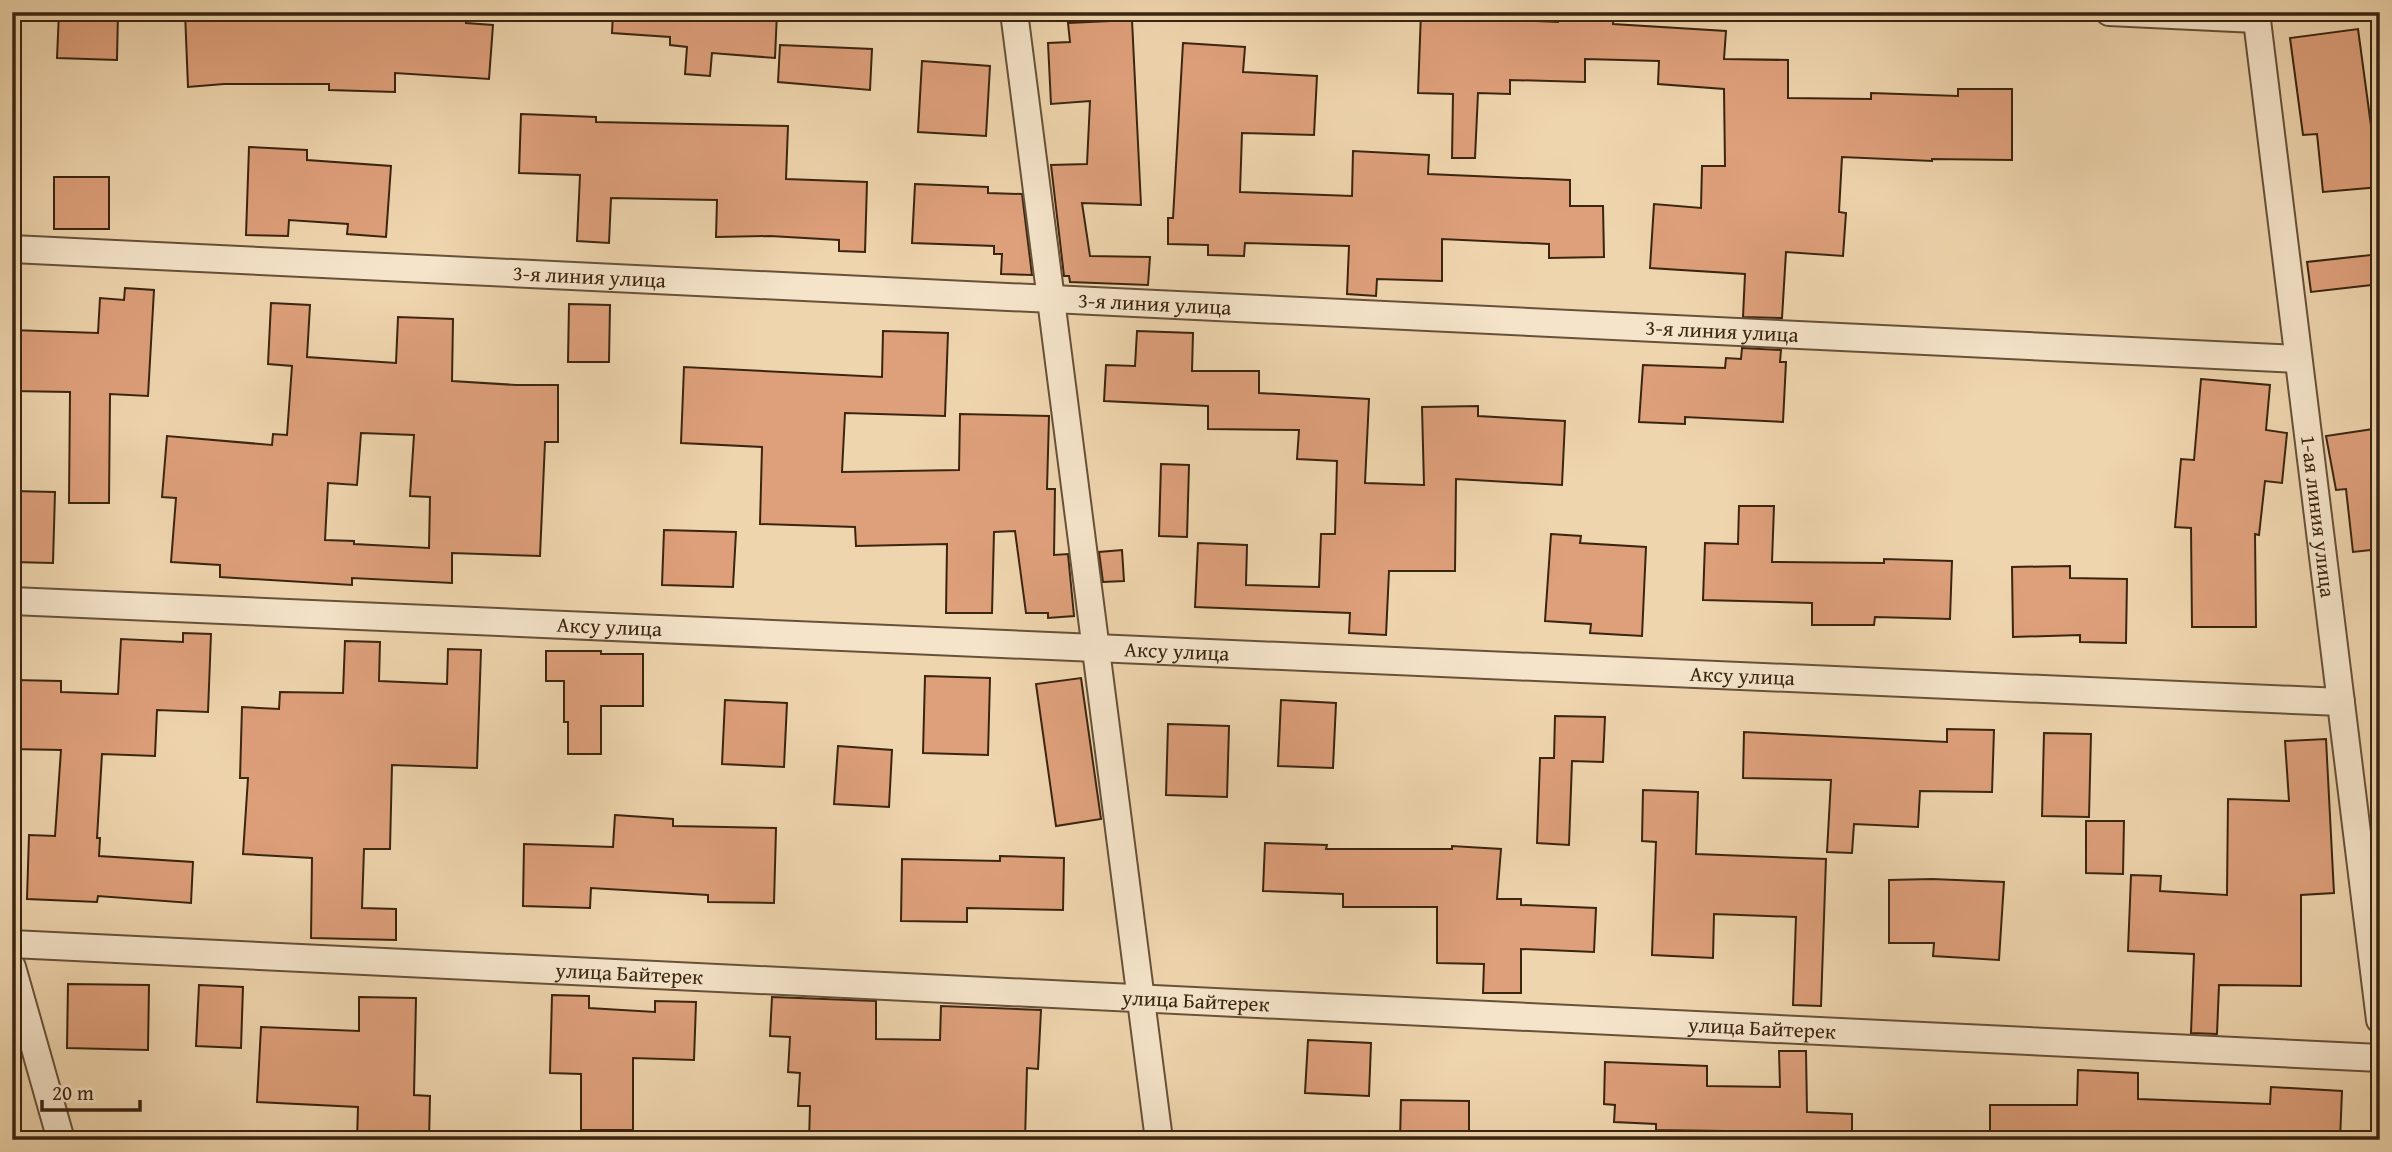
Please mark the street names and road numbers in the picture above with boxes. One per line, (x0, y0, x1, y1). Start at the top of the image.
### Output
street label: 3-я линия улица (512, 257, 667, 295)
street label: 3-я линия улица (1077, 284, 1232, 323)
street label: 3-я линия улица (1645, 312, 1799, 350)
street label: 1-ая линия улица (2293, 433, 2344, 599)
street label: Аксу улица (556, 609, 663, 644)
street label: Аксу улица (1124, 633, 1230, 669)
street label: Аксу улица (1689, 658, 1796, 693)
street label: улица Байтерек (554, 954, 704, 992)
street label: улица Байтерек (1120, 981, 1270, 1020)
street label: улица Байтерек (1686, 1009, 1837, 1047)

